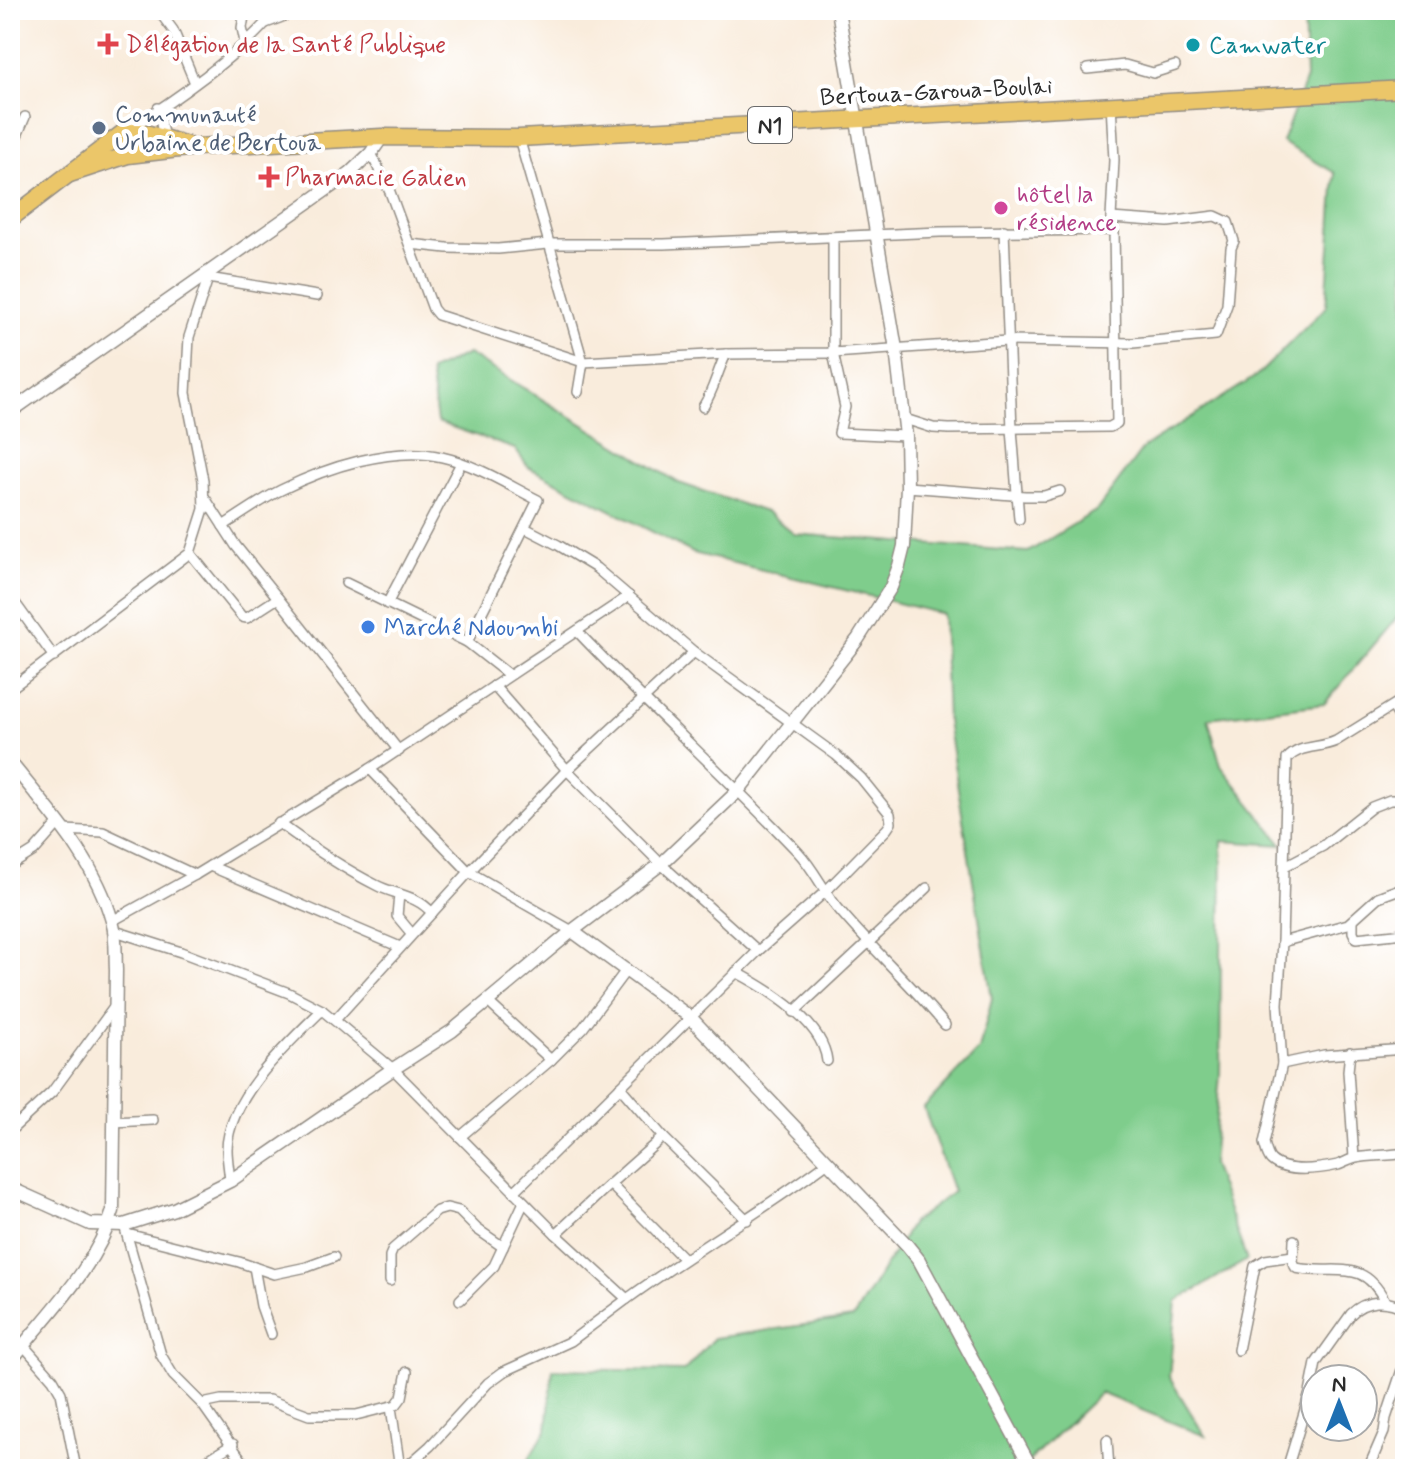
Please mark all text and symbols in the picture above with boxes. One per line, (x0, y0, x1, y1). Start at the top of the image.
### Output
place label: Délégation de la Santé Publique (126, 30, 446, 61)
place label: Camwater (1209, 31, 1326, 62)
marker: Délégation de la Santé Publique (97, 33, 119, 55)
marker: Camwater (1184, 36, 1202, 54)
street label: Bertoua-Garoua-Boulai (819, 71, 1053, 114)
place label: Communauté Urbaine de Bertoua (115, 100, 322, 159)
road number: N1 (748, 107, 792, 143)
marker: Communauté Urbaine de Bertoua (90, 119, 108, 137)
place label: Pharmacie Galien (285, 163, 467, 194)
marker: Pharmacie Galien (260, 168, 278, 186)
place label: hôtel la résidence (1017, 180, 1117, 239)
marker: hôtel la résidence (992, 199, 1010, 217)
place label: Marché Ndoumbi (384, 613, 558, 644)
marker: Marché Ndoumbi (359, 618, 377, 636)
north arrow (1299, 1363, 1379, 1443)
text: N (1332, 1371, 1346, 1399)

